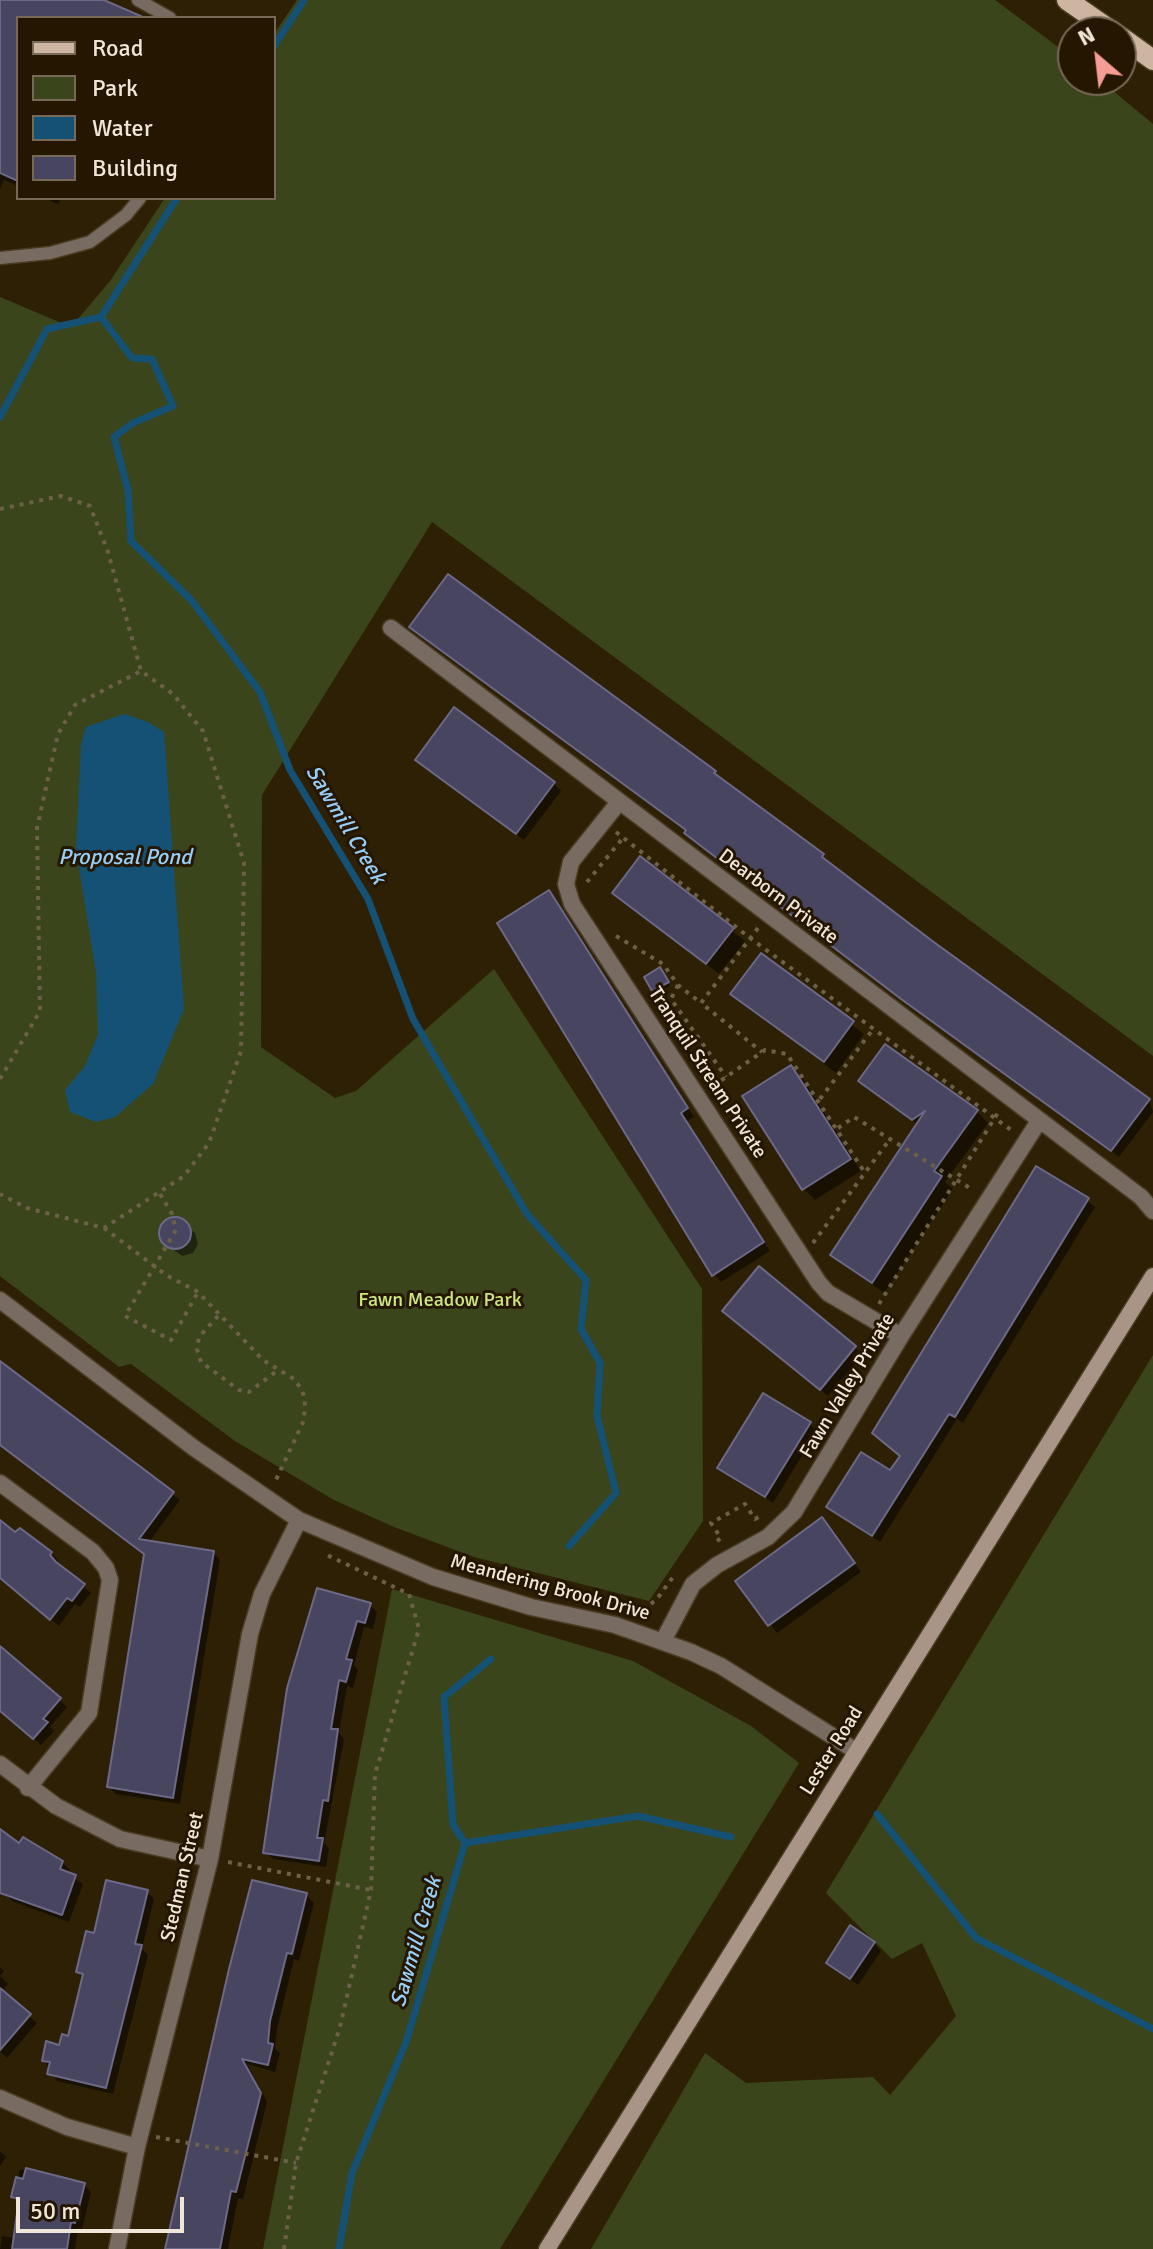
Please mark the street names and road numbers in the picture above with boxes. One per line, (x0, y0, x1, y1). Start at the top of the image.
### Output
street label: Dearborn Private (713, 844, 843, 950)
street label: Tranquil Stream Private (643, 983, 771, 1163)
street label: Fawn Valley Private (795, 1309, 901, 1463)
street label: Meandering Brook Drive (448, 1550, 652, 1626)
street label: Lester Road (795, 1702, 869, 1800)
street label: Stedman Street (156, 1810, 210, 1944)

